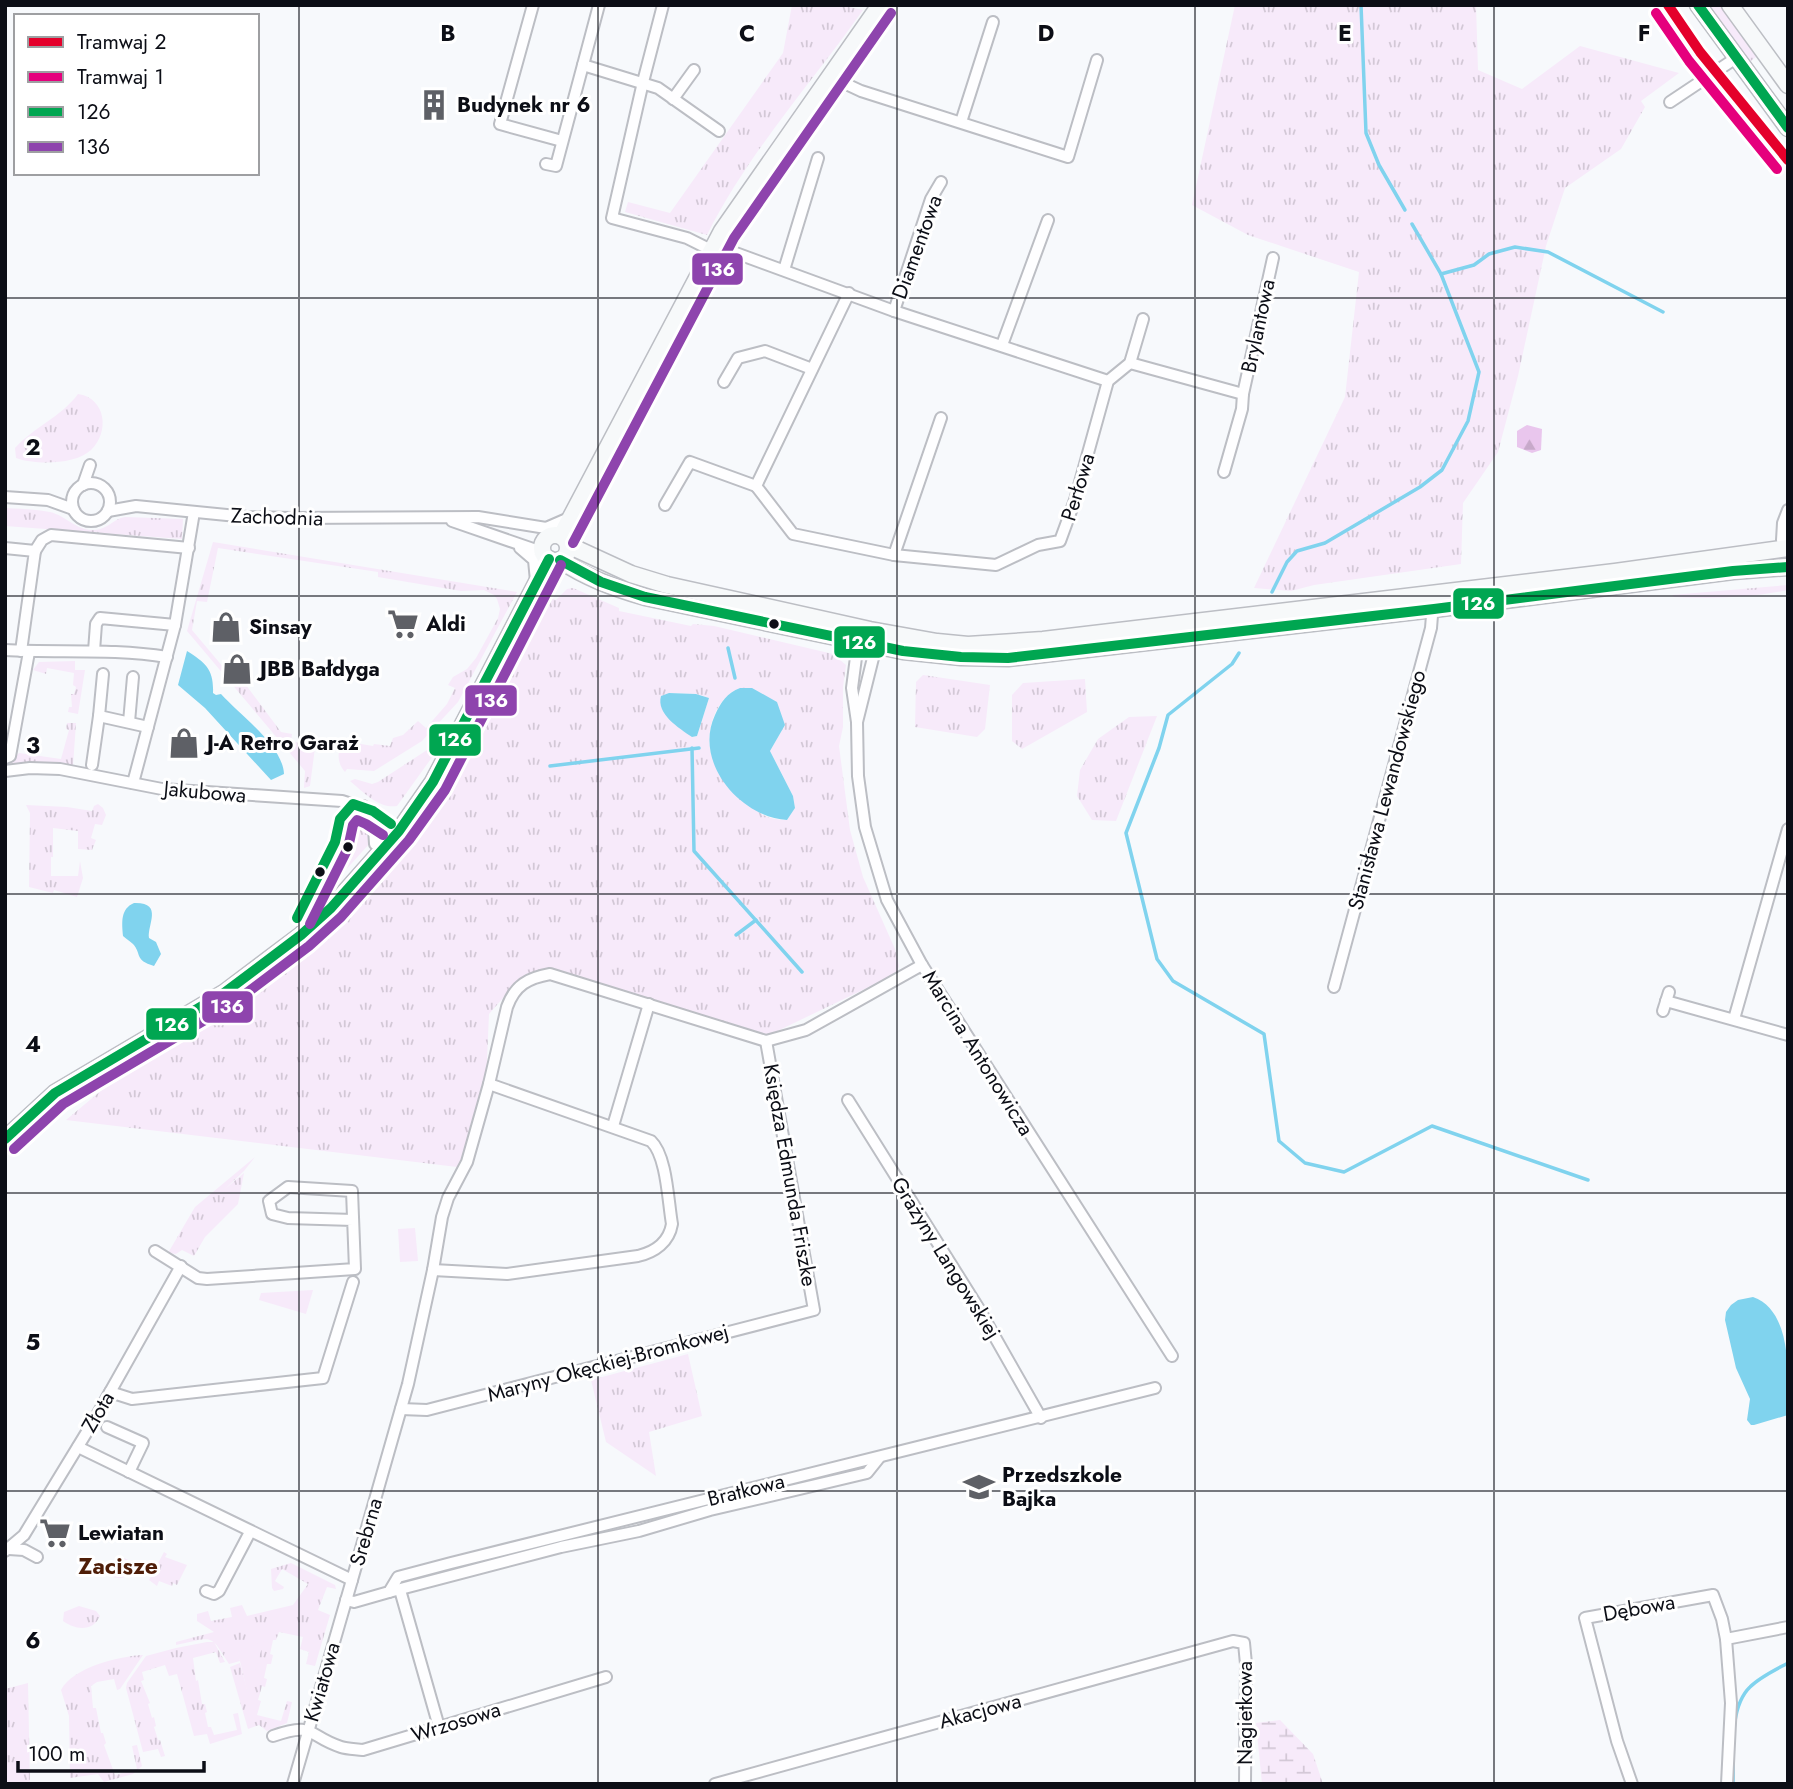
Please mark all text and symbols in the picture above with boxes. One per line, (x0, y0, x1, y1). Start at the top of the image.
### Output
legend (14, 14, 259, 175)
text: B (440, 16, 456, 50)
text: C (739, 16, 755, 50)
text: D (1038, 16, 1055, 50)
text: E (1338, 16, 1352, 50)
text: F (1638, 16, 1650, 50)
text: Tramwaj 2 (77, 27, 167, 57)
text: Tramwaj 1 (77, 62, 164, 92)
building icon: Budynek nr 6 (417, 88, 451, 122)
place label: Budynek nr 6 (457, 90, 591, 120)
text: 126 (77, 97, 111, 127)
text: 136 (77, 132, 110, 162)
street label: Diamentowa (884, 191, 950, 303)
line badge: 136 (691, 252, 744, 286)
text: 136 (701, 256, 735, 283)
street label: Brylantowa (1233, 276, 1283, 376)
text: 2 (25, 430, 41, 464)
street label: Perłowa (1054, 449, 1102, 525)
street label: Zachodnia (230, 500, 324, 534)
line badge: 126 (1452, 587, 1505, 620)
text: 126 (1461, 590, 1495, 617)
supermarket icon: Aldi (386, 607, 420, 641)
place label: Aldi (425, 609, 466, 639)
shop icon: Sinsay (209, 610, 243, 644)
place label: Sinsay (249, 612, 313, 642)
unlabelled marker (767, 617, 781, 631)
line badge: 126 (833, 625, 886, 659)
text: 126 (842, 629, 876, 656)
shop icon: JBB Bałdyga (220, 652, 254, 686)
place label: JBB Bałdyga (256, 654, 380, 684)
street label: Stanisława Lewandowskiego (1341, 667, 1433, 913)
line badge: 136 (464, 684, 518, 717)
text: 136 (474, 687, 508, 714)
line badge: 126 (428, 723, 482, 757)
shop icon: J-A Retro Garaż (167, 726, 201, 760)
text: 126 (438, 726, 472, 753)
text: 3 (26, 728, 40, 762)
place label: J-A Retro Garaż (203, 728, 359, 758)
street label: Jakubowa (160, 773, 248, 811)
unlabelled marker (341, 840, 355, 854)
unlabelled marker (313, 865, 327, 879)
street label: Marcina Antonowicza (915, 964, 1041, 1142)
line badge: 136 (201, 990, 254, 1024)
text: 136 (210, 993, 244, 1020)
line badge: 126 (145, 1007, 198, 1041)
text: 126 (155, 1011, 189, 1038)
text: 4 (25, 1027, 41, 1061)
street label: Księdza Edmunda Friszke (756, 1061, 824, 1289)
street label: Grażyny Langowskiej (884, 1171, 1008, 1345)
street label: Maryny Okęckiej-Bromkowej (484, 1316, 732, 1410)
text: 5 (26, 1325, 40, 1359)
street label: Złota (74, 1386, 122, 1438)
place label: Przedszkole Bajka (1002, 1460, 1122, 1514)
street label: Bratkowa (704, 1466, 788, 1514)
school or university icon: Przedszkole Bajka (962, 1470, 996, 1504)
street label: Srebrna (342, 1494, 390, 1570)
supermarket icon: Lewiatan (38, 1516, 72, 1550)
place label: Lewiatan (78, 1518, 164, 1548)
district label: Zacisze (78, 1549, 158, 1583)
street label: Dębowa (1601, 1587, 1677, 1629)
text: 6 (25, 1623, 41, 1657)
street label: Kwiatowa (296, 1639, 348, 1725)
street label: Nagietkowa (1230, 1661, 1260, 1765)
street label: Akacjowa (936, 1686, 1024, 1736)
street label: Wrzosowa (408, 1694, 504, 1750)
scale bar (18, 1730, 203, 1774)
text: 100 m (28, 1739, 85, 1769)

